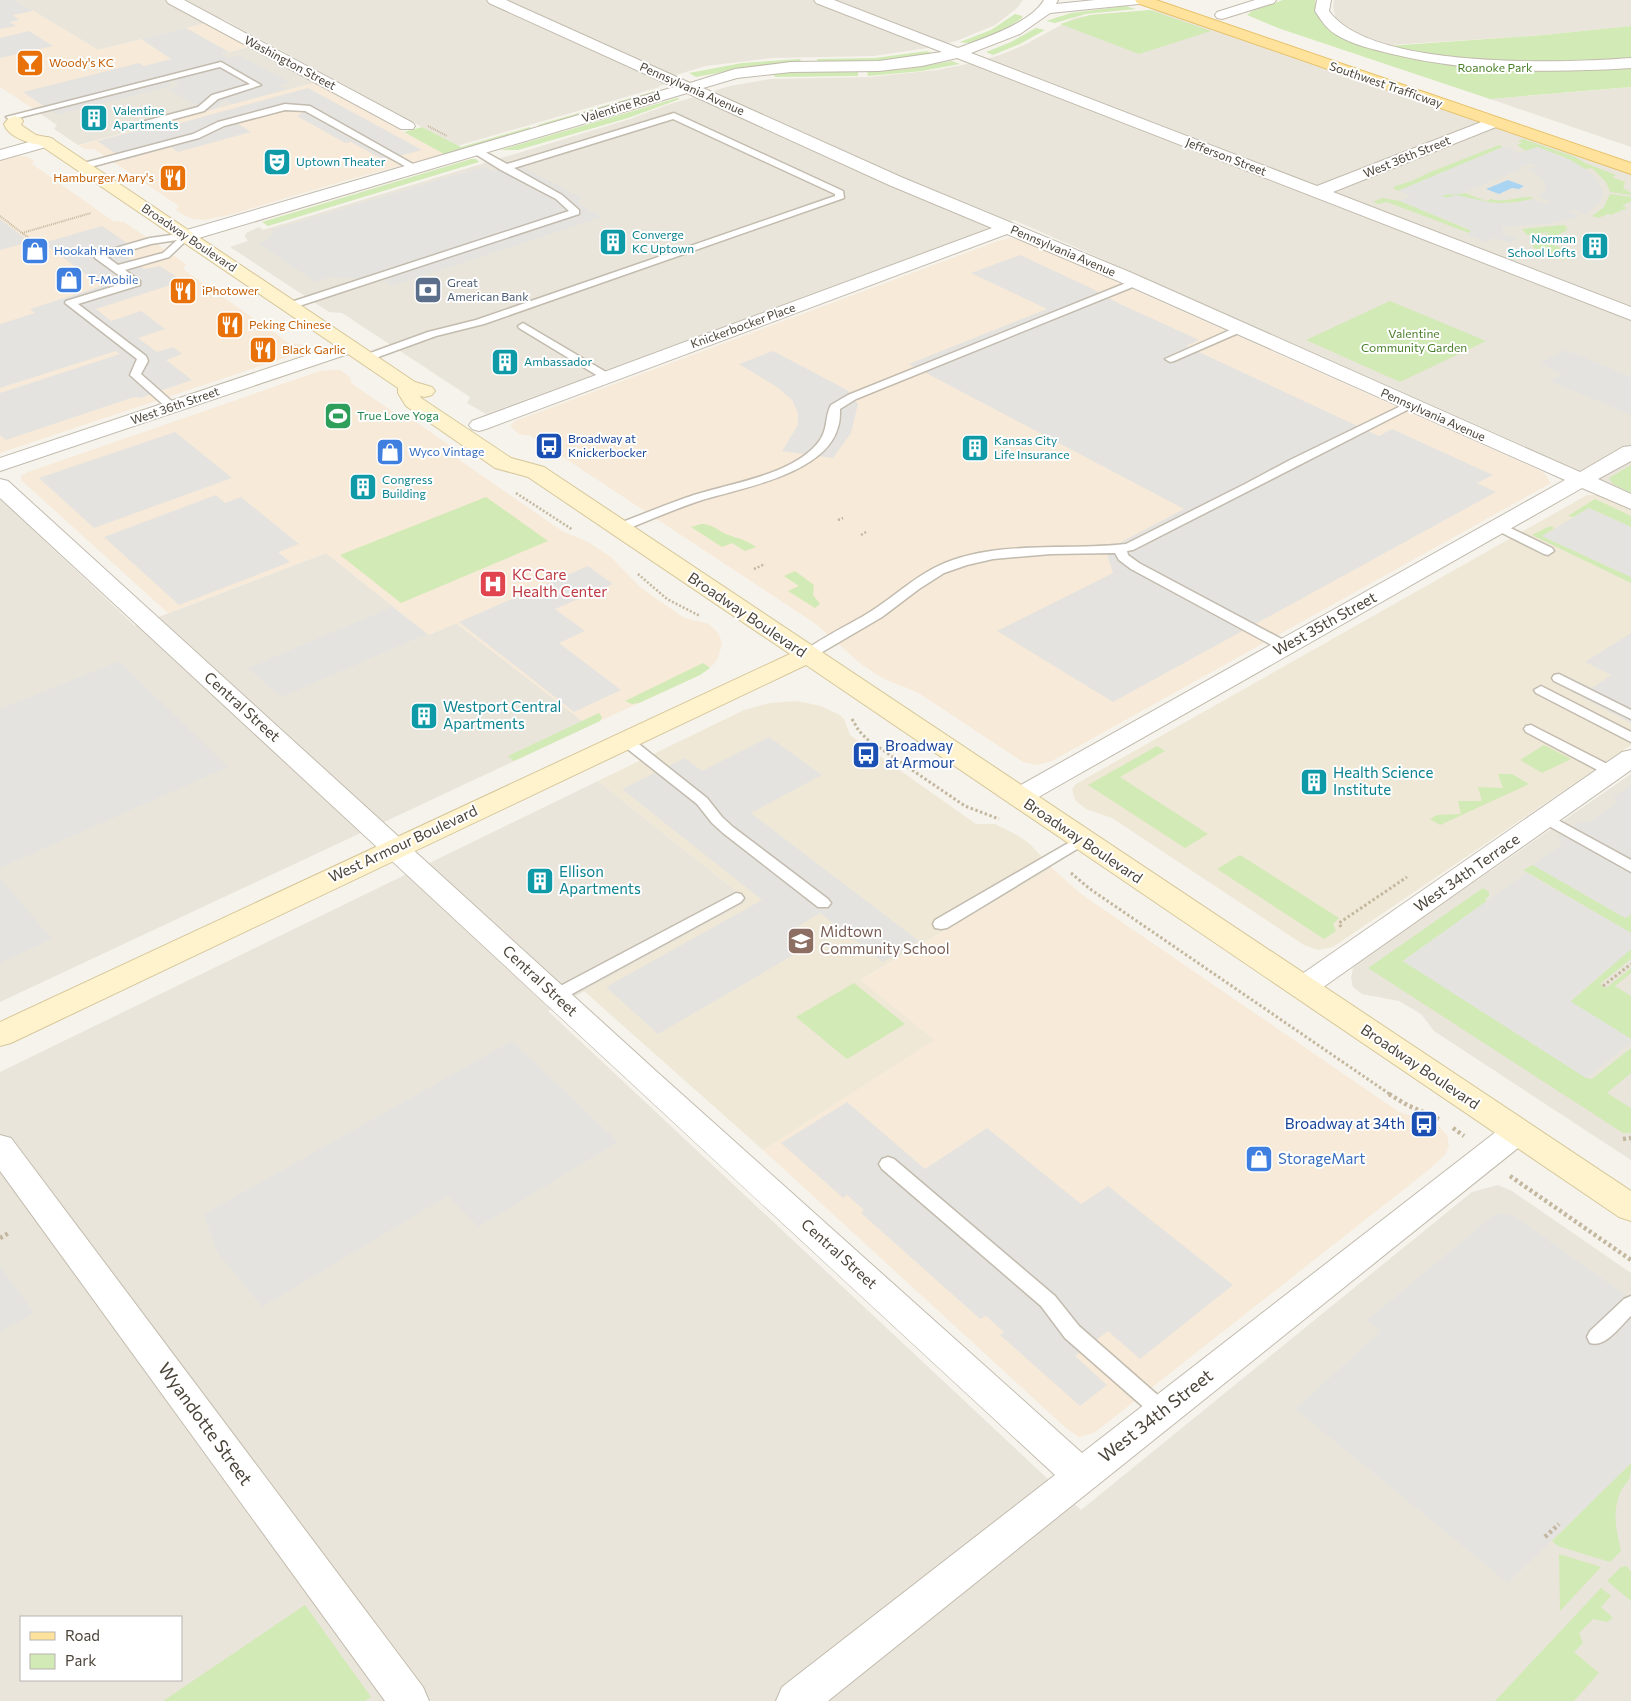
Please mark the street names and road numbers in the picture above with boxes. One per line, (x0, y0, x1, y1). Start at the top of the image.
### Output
street label: Washington Street (242, 32, 339, 92)
street label: Southwest Trafficway (1328, 58, 1445, 110)
street label: Pennsylvania Avenue (638, 59, 747, 117)
street label: Valentine Road (580, 87, 662, 125)
street label: West 36th Street (1361, 132, 1452, 180)
street label: Jefferson Street (1184, 134, 1269, 179)
street label: Broadway Boulevard (139, 200, 240, 274)
street label: Pennsylvania Avenue (1009, 222, 1118, 279)
street label: Knickerbocker Place (688, 300, 797, 350)
street label: West 36th Street (129, 383, 221, 427)
street label: Pennsylvania Avenue (1379, 385, 1488, 443)
street label: Broadway Boulevard (685, 568, 810, 661)
street label: West 35th Street (1270, 587, 1379, 659)
street label: Central Street (201, 668, 284, 745)
street label: Broadway Boulevard (1021, 794, 1146, 887)
street label: West Armour Boulevard (325, 801, 480, 885)
street label: West 34th Terrace (1410, 829, 1523, 915)
street label: Central Street (500, 941, 582, 1019)
street label: Broadway Boulevard (1358, 1020, 1483, 1113)
street label: Central Street (798, 1215, 881, 1292)
street label: Wyandotte Street (154, 1358, 258, 1489)
street label: West 34th Street (1094, 1364, 1217, 1467)

